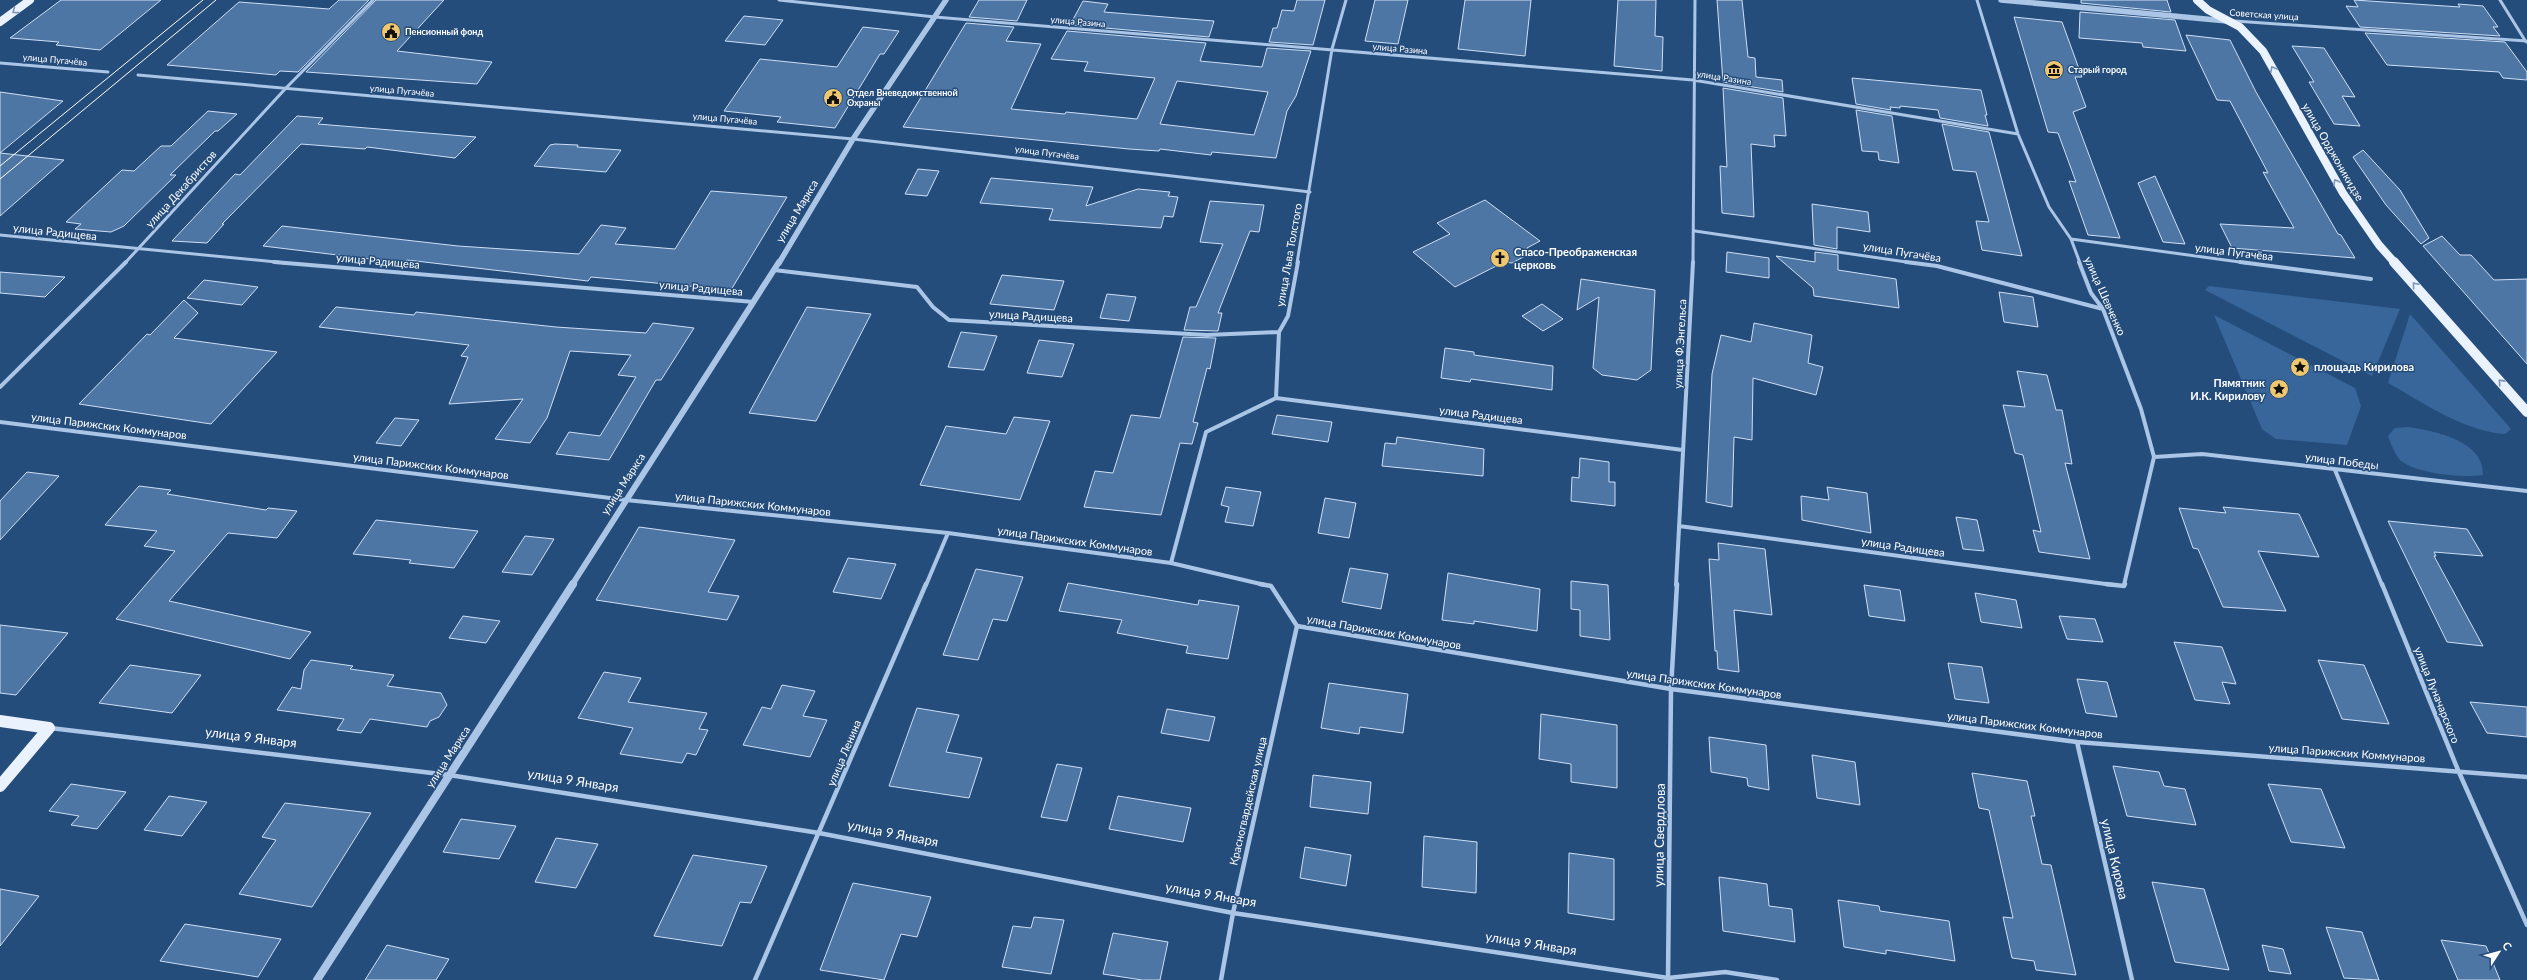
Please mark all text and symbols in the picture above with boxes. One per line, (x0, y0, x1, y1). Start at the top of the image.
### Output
one-way arrow (12, 6, 19, 14)
street label: Советская улица (2229, 7, 2299, 22)
street label: улица Разина (1050, 14, 1106, 29)
public building icon: Пенсионный фонд (380, 21, 402, 43)
place label: Пенсионный фонд (405, 26, 483, 37)
street label: улица Разина (1372, 41, 1428, 56)
street label: улица Пугачёва (22, 51, 88, 68)
museum icon: Старый город (2043, 59, 2065, 81)
place label: Старый город (2068, 64, 2127, 75)
one-way arrow (2270, 65, 2277, 73)
street label: улица Разина (1696, 68, 1752, 87)
street label: улица Пугачёва (369, 82, 435, 99)
public building icon: Отдел Вневедомственной Охраны (822, 87, 844, 109)
place label: Отдел Вневедомственной Охраны (847, 87, 958, 108)
street label: улица Орджоникидзе (2300, 100, 2367, 203)
street label: улица Пугачёва (692, 110, 758, 127)
street label: улица Пугачёва (1014, 143, 1080, 162)
street label: улица Декабристов (143, 147, 219, 230)
street label: улица Маркса (773, 177, 820, 244)
one-way arrow (2334, 179, 2341, 186)
street label: улица Льва Толстого (1273, 202, 1304, 308)
street label: улица Радищева (13, 221, 98, 242)
street label: улица Пугачёва (1862, 239, 1942, 264)
street label: улица Пугачёва (2194, 240, 2274, 263)
place label: Спасо-Преображенская церковь (1514, 245, 1637, 271)
church icon: Спасо-Преображенская церковь (1489, 247, 1511, 269)
street label: улица Радищева (336, 250, 420, 271)
street label: улица Шевченко (2082, 254, 2129, 337)
street label: улица Радищева (659, 277, 743, 298)
one-way arrow (2412, 282, 2419, 290)
street label: улица Ф.Энгельса (1671, 299, 1688, 389)
street label: улица Радищева (989, 307, 1073, 324)
place icon: площадь Кирилова (2289, 356, 2311, 378)
place label: площадь Кирилова (2314, 360, 2414, 373)
place label: Пямятник И.К. Кирилову (2190, 376, 2265, 402)
place icon: Пямятник И.К. Кирилову (2268, 378, 2290, 400)
one-way arrow (2499, 380, 2506, 387)
street label: улица Радищева (1439, 403, 1524, 426)
street label: улица Парижских Коммунаров (31, 410, 188, 442)
street label: улица Парижских Коммунаров (353, 450, 510, 482)
street label: улица Победы (2305, 450, 2380, 471)
street label: улица Маркса (598, 451, 647, 517)
street label: улица Парижских Коммунаров (674, 489, 832, 518)
street label: улица Парижских Коммунаров (997, 523, 1154, 558)
street label: улица Радищева (1861, 534, 1946, 559)
street label: улица Парижских Коммунаров (1306, 612, 1462, 652)
street label: улица Луначарского (2412, 645, 2463, 745)
street label: улица Парижских Коммунаров (1626, 666, 1783, 701)
street label: улица Парижских Коммунаров (1947, 709, 2104, 741)
street label: улица Ленина (824, 718, 863, 788)
street label: улица 9 Января (204, 723, 298, 751)
street label: улица Маркса (423, 724, 472, 790)
street label: Красногвардейская улица (1226, 735, 1269, 866)
street label: улица Парижских Коммунаров (2268, 741, 2426, 764)
street label: улица 9 Января (526, 765, 620, 795)
street label: улица Свердлова (1650, 783, 1668, 887)
street label: улица 9 Января (846, 816, 940, 850)
street label: улица Кирова (2098, 817, 2132, 901)
street label: улица 9 Января (1164, 878, 1258, 910)
street label: улица 9 Января (1484, 928, 1578, 958)
north arrow (2479, 932, 2519, 972)
text: С (2500, 939, 2515, 953)

